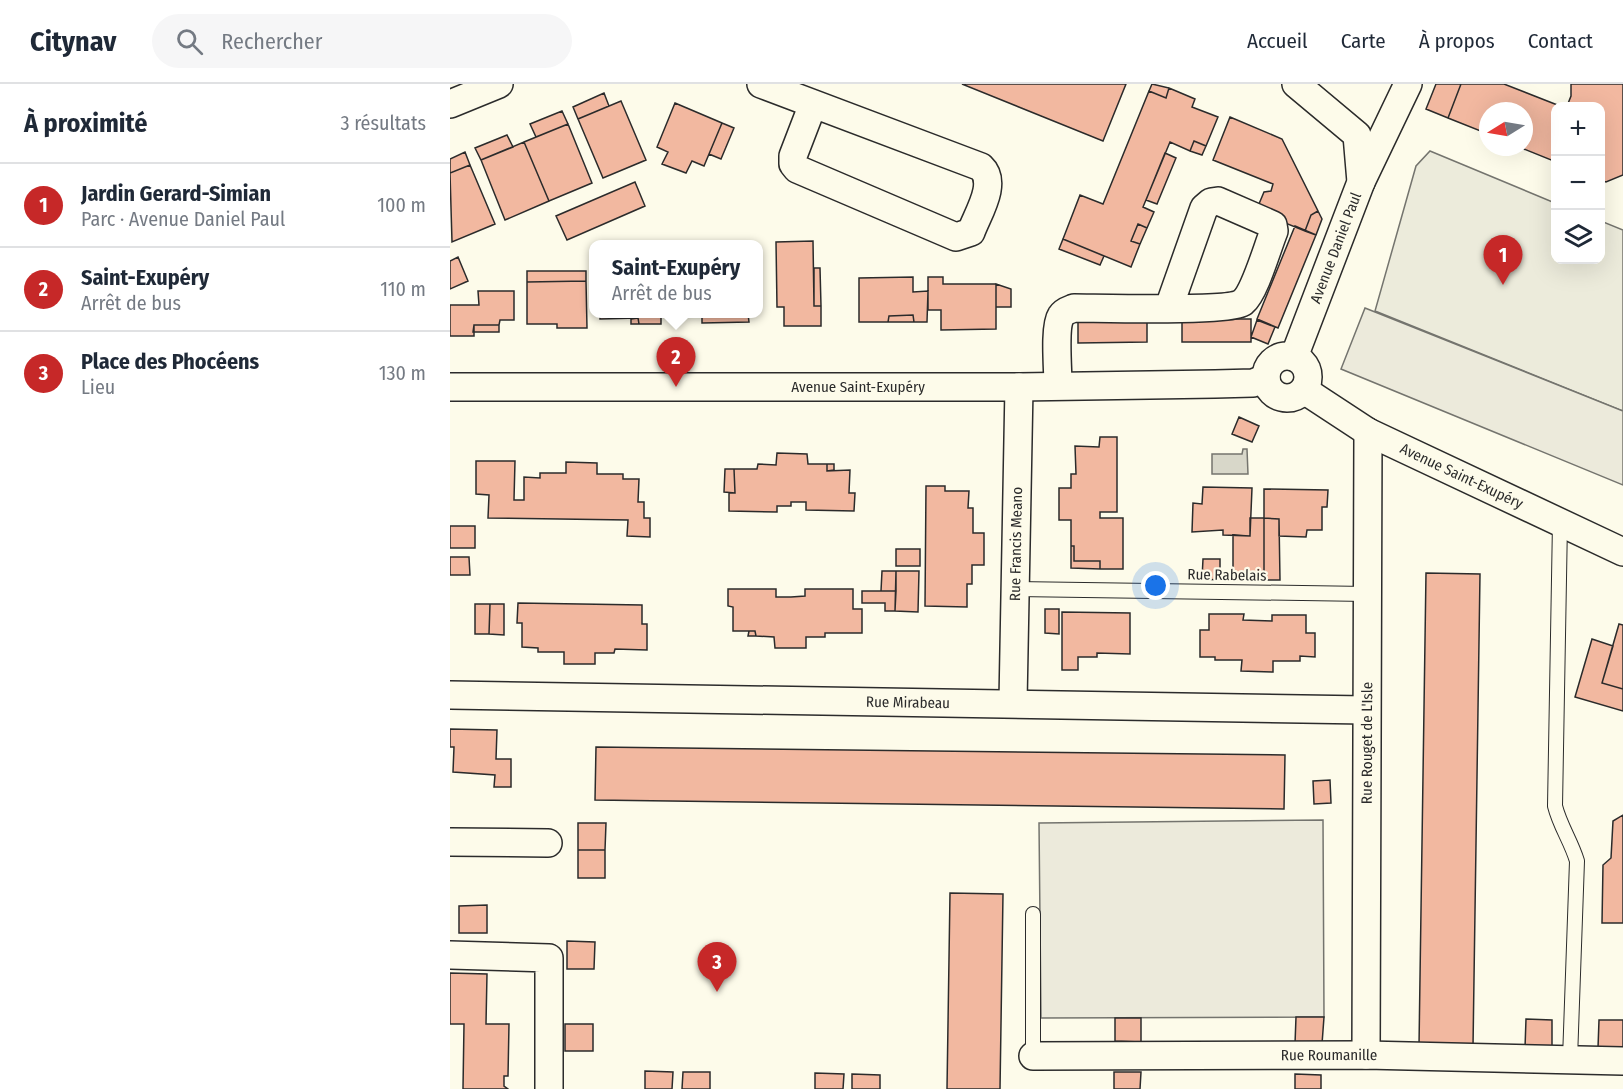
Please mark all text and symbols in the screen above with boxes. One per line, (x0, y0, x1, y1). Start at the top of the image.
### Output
search box (152, 14, 572, 68)
text: Citynav (30, 25, 116, 58)
icon: search (173, 25, 206, 58)
text: Rechercher (221, 28, 322, 55)
text: Accueil (1247, 28, 1308, 54)
text: Carte (1341, 28, 1386, 54)
text: À propos (1419, 28, 1495, 54)
text: Contact (1528, 28, 1593, 54)
north arrow (1479, 102, 1533, 156)
map controls (1551, 102, 1605, 264)
button: + (1551, 102, 1605, 156)
text: À proximité (24, 108, 147, 139)
text: 3 résultats (340, 111, 426, 135)
button: − (1551, 156, 1605, 210)
text: Jardin Gerard-Simian (81, 180, 271, 207)
street label: Avenue Daniel Paul (1306, 190, 1365, 306)
text: 1 (39, 193, 48, 217)
text: 100 m (377, 193, 426, 217)
text: Parc · Avenue Daniel Paul (81, 207, 285, 231)
button: layers (1551, 210, 1605, 264)
pin: 1 (1484, 236, 1522, 285)
popup (589, 240, 763, 318)
text: Saint-Exupéry (612, 254, 740, 281)
text: Saint-Exupéry (81, 264, 209, 291)
text: 2 (39, 277, 48, 301)
text: 110 m (380, 277, 426, 301)
text: Arrêt de bus (612, 281, 712, 305)
text: Arrêt de bus (81, 291, 181, 315)
pin: 2 (656, 338, 696, 387)
text: Place des Phocéens (81, 348, 259, 375)
text: 3 (39, 361, 48, 385)
text: 130 m (379, 361, 426, 385)
text: Lieu (81, 375, 115, 399)
street label: Avenue Saint-Exupéry (791, 378, 925, 396)
street label: Avenue Saint-Exupéry (1397, 439, 1526, 513)
street label: Rue Francis Meano (1006, 487, 1026, 601)
street label: Rue Rabelais (1187, 565, 1267, 585)
your location (1141, 571, 1170, 600)
street label: Rue Rouget de L'Isle (1358, 682, 1376, 804)
street label: Rue Mirabeau (866, 693, 950, 712)
pin: 3 (698, 942, 736, 992)
street label: Rue Roumanille (1281, 1046, 1377, 1064)

